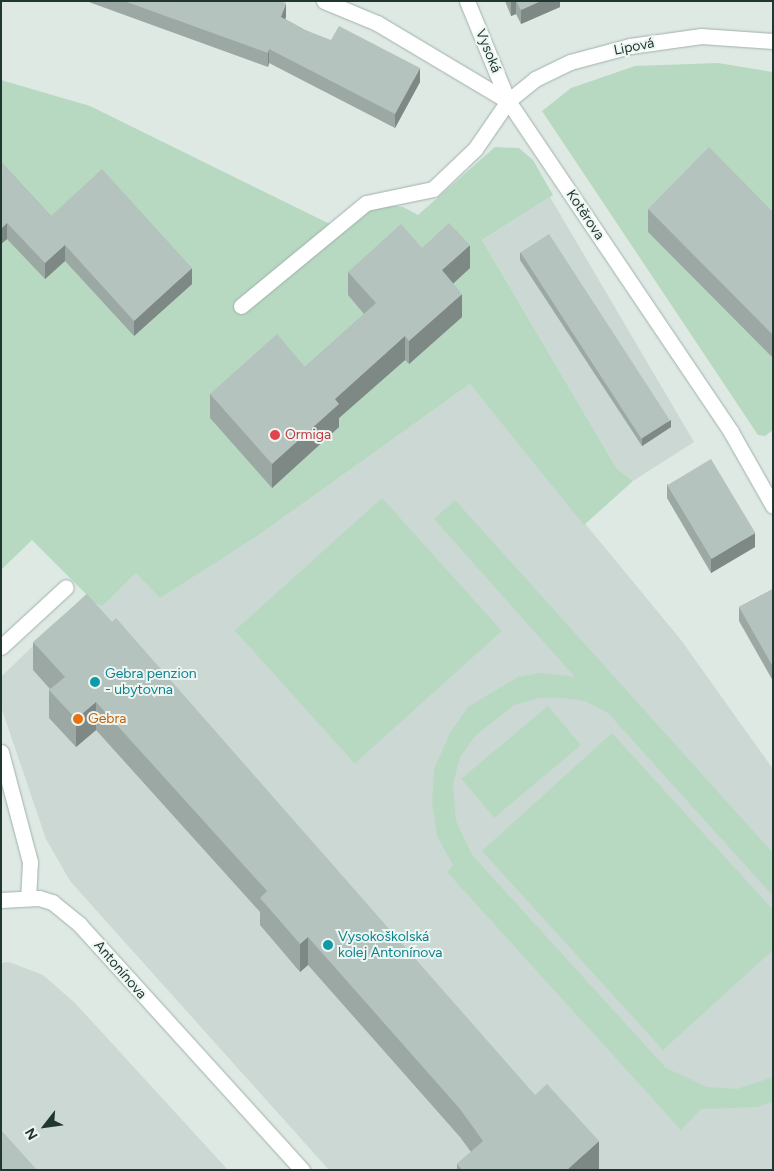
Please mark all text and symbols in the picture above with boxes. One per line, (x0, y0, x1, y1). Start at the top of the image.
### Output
street label: Vysoká (472, 27, 504, 75)
street label: Lipová (612, 35, 656, 59)
street label: Kotěrova (562, 187, 608, 243)
place label: Ormiga (285, 427, 331, 443)
marker: Ormiga (269, 429, 281, 441)
place label: Gebra penzion - ubytovna (105, 666, 197, 699)
marker: Gebra penzion - ubytovna (89, 676, 101, 688)
place label: Gebra (88, 711, 126, 727)
marker: Gebra (72, 713, 84, 725)
place label: Vysokoškolská kolej Antonínova (338, 929, 442, 962)
street label: Antonínova (90, 937, 150, 1003)
marker: Vysokoškolská kolej Antonínova (322, 939, 334, 951)
north arrow (20, 1101, 70, 1151)
text: N (22, 1125, 42, 1143)

